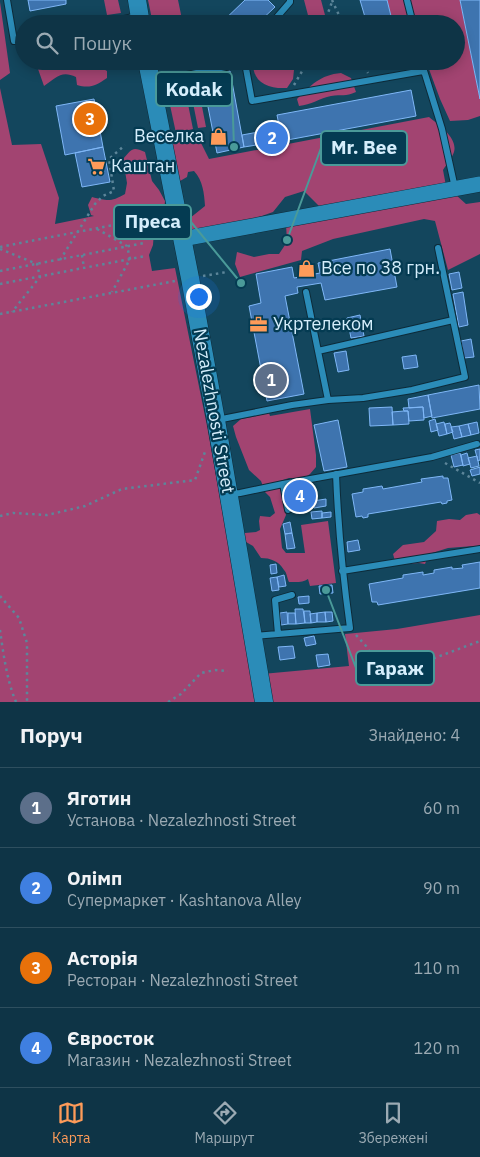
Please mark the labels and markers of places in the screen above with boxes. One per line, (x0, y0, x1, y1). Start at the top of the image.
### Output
callout: Kodak (156, 72, 232, 106)
pin: 3 (74, 100, 106, 138)
pin: 2 (256, 119, 288, 157)
place label: Веселка (134, 124, 204, 147)
shop icon: Веселка (208, 126, 228, 146)
callout: Mr. Bee (321, 131, 407, 165)
place label: Каштан (111, 154, 175, 177)
supermarket icon: Каштан (87, 156, 107, 176)
callout: Преса (114, 205, 191, 239)
place label: Все по 38 грн. (321, 256, 440, 279)
shop icon: Все по 38 грн. (297, 258, 317, 278)
place label: Укртелеком (273, 312, 374, 335)
office icon: Укртелеком (249, 314, 269, 334)
pin: 1 (255, 361, 287, 399)
pin: 4 (284, 477, 316, 515)
callout: Гараж (356, 651, 434, 685)

